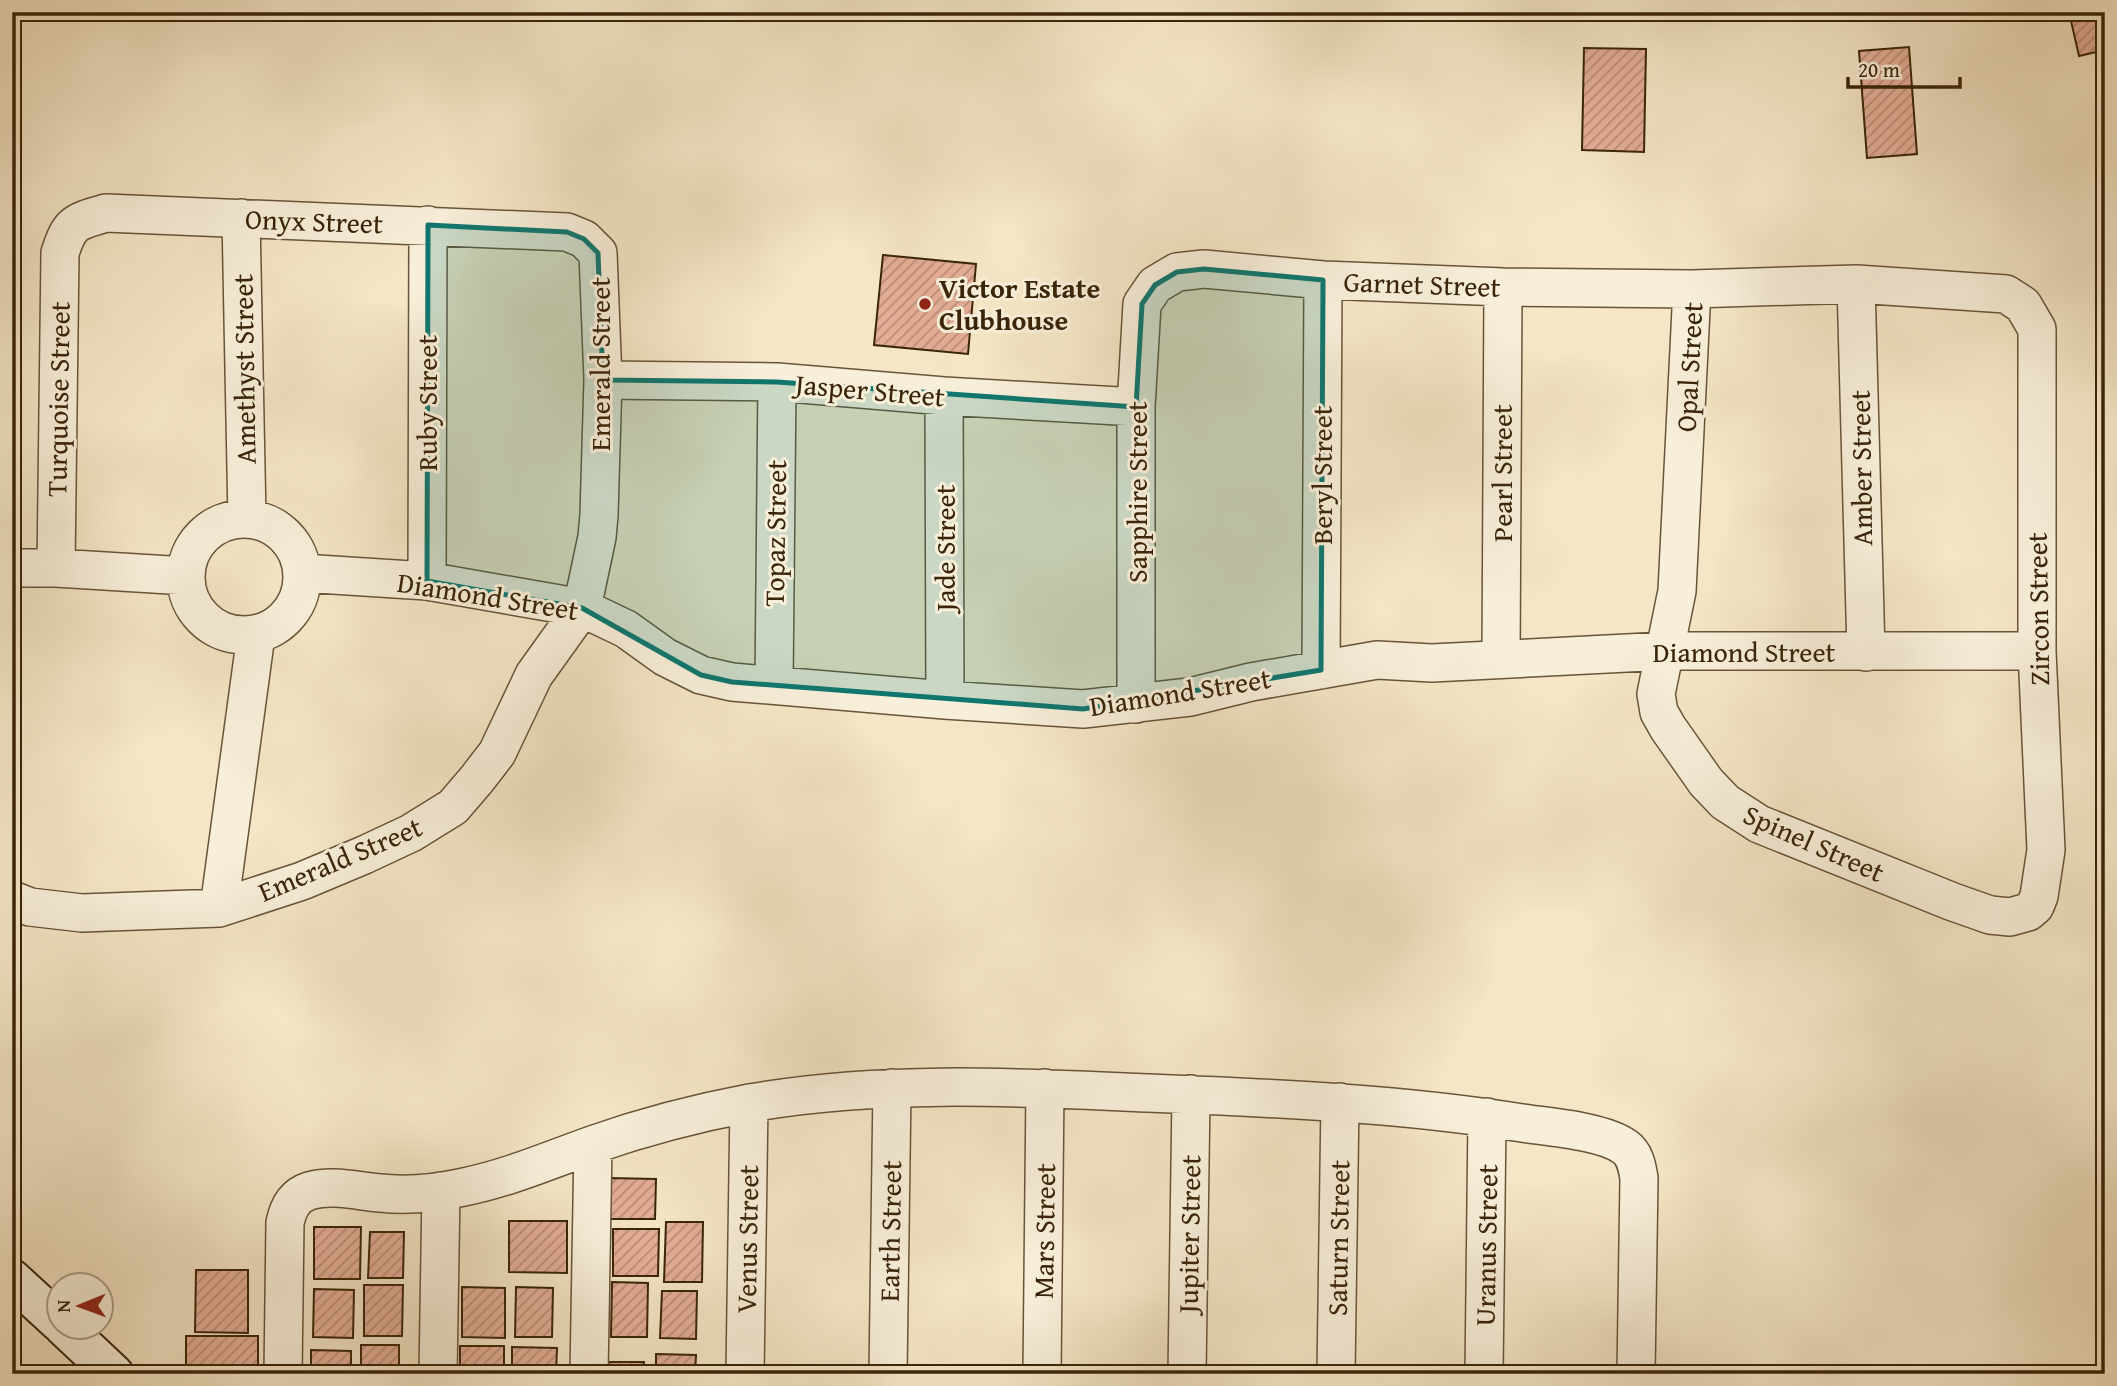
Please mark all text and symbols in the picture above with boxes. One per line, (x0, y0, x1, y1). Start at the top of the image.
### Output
scale bar (1848, 46, 1960, 90)
text: 20 m (1858, 54, 1900, 85)
street label: Onyx Street (244, 198, 384, 243)
street label: Garnet Street (1343, 260, 1501, 307)
place label: Victor Estate Clubhouse (939, 267, 1100, 340)
street label: Amethyst Street (221, 273, 266, 465)
street label: Emerald Street (579, 277, 620, 451)
marker: Victor Estate Clubhouse (917, 296, 933, 312)
street label: Turquoise Street (35, 301, 80, 497)
street label: Opal Street (1665, 301, 1712, 433)
street label: Ruby Street (406, 335, 447, 471)
street label: Jasper Street (791, 362, 947, 416)
street label: Amber Street (1839, 390, 1882, 546)
street label: Sapphire Street (1116, 401, 1157, 583)
street label: Pearl Street (1481, 404, 1522, 542)
street label: Beryl Street (1301, 405, 1342, 545)
street label: Topaz Street (753, 459, 796, 607)
street label: Jade Street (924, 484, 965, 615)
street label: Zircon Street (2016, 532, 2059, 686)
street label: Diamond Street (395, 561, 582, 630)
street label: Diamond Street (1653, 631, 1836, 672)
street label: Diamond Street (1086, 657, 1274, 726)
street label: Spinel Street (1737, 793, 1891, 892)
street label: Emerald Street (251, 806, 428, 911)
street label: Jupiter Street (1167, 1154, 1210, 1317)
street label: Saturn Street (1316, 1159, 1359, 1316)
street label: Earth Street (868, 1160, 911, 1302)
street label: Mars Street (1022, 1163, 1065, 1299)
street label: Venus Street (725, 1164, 768, 1314)
street label: Uranus Street (1464, 1164, 1507, 1326)
north arrow (46, 1270, 116, 1340)
text: N (49, 1299, 77, 1313)

